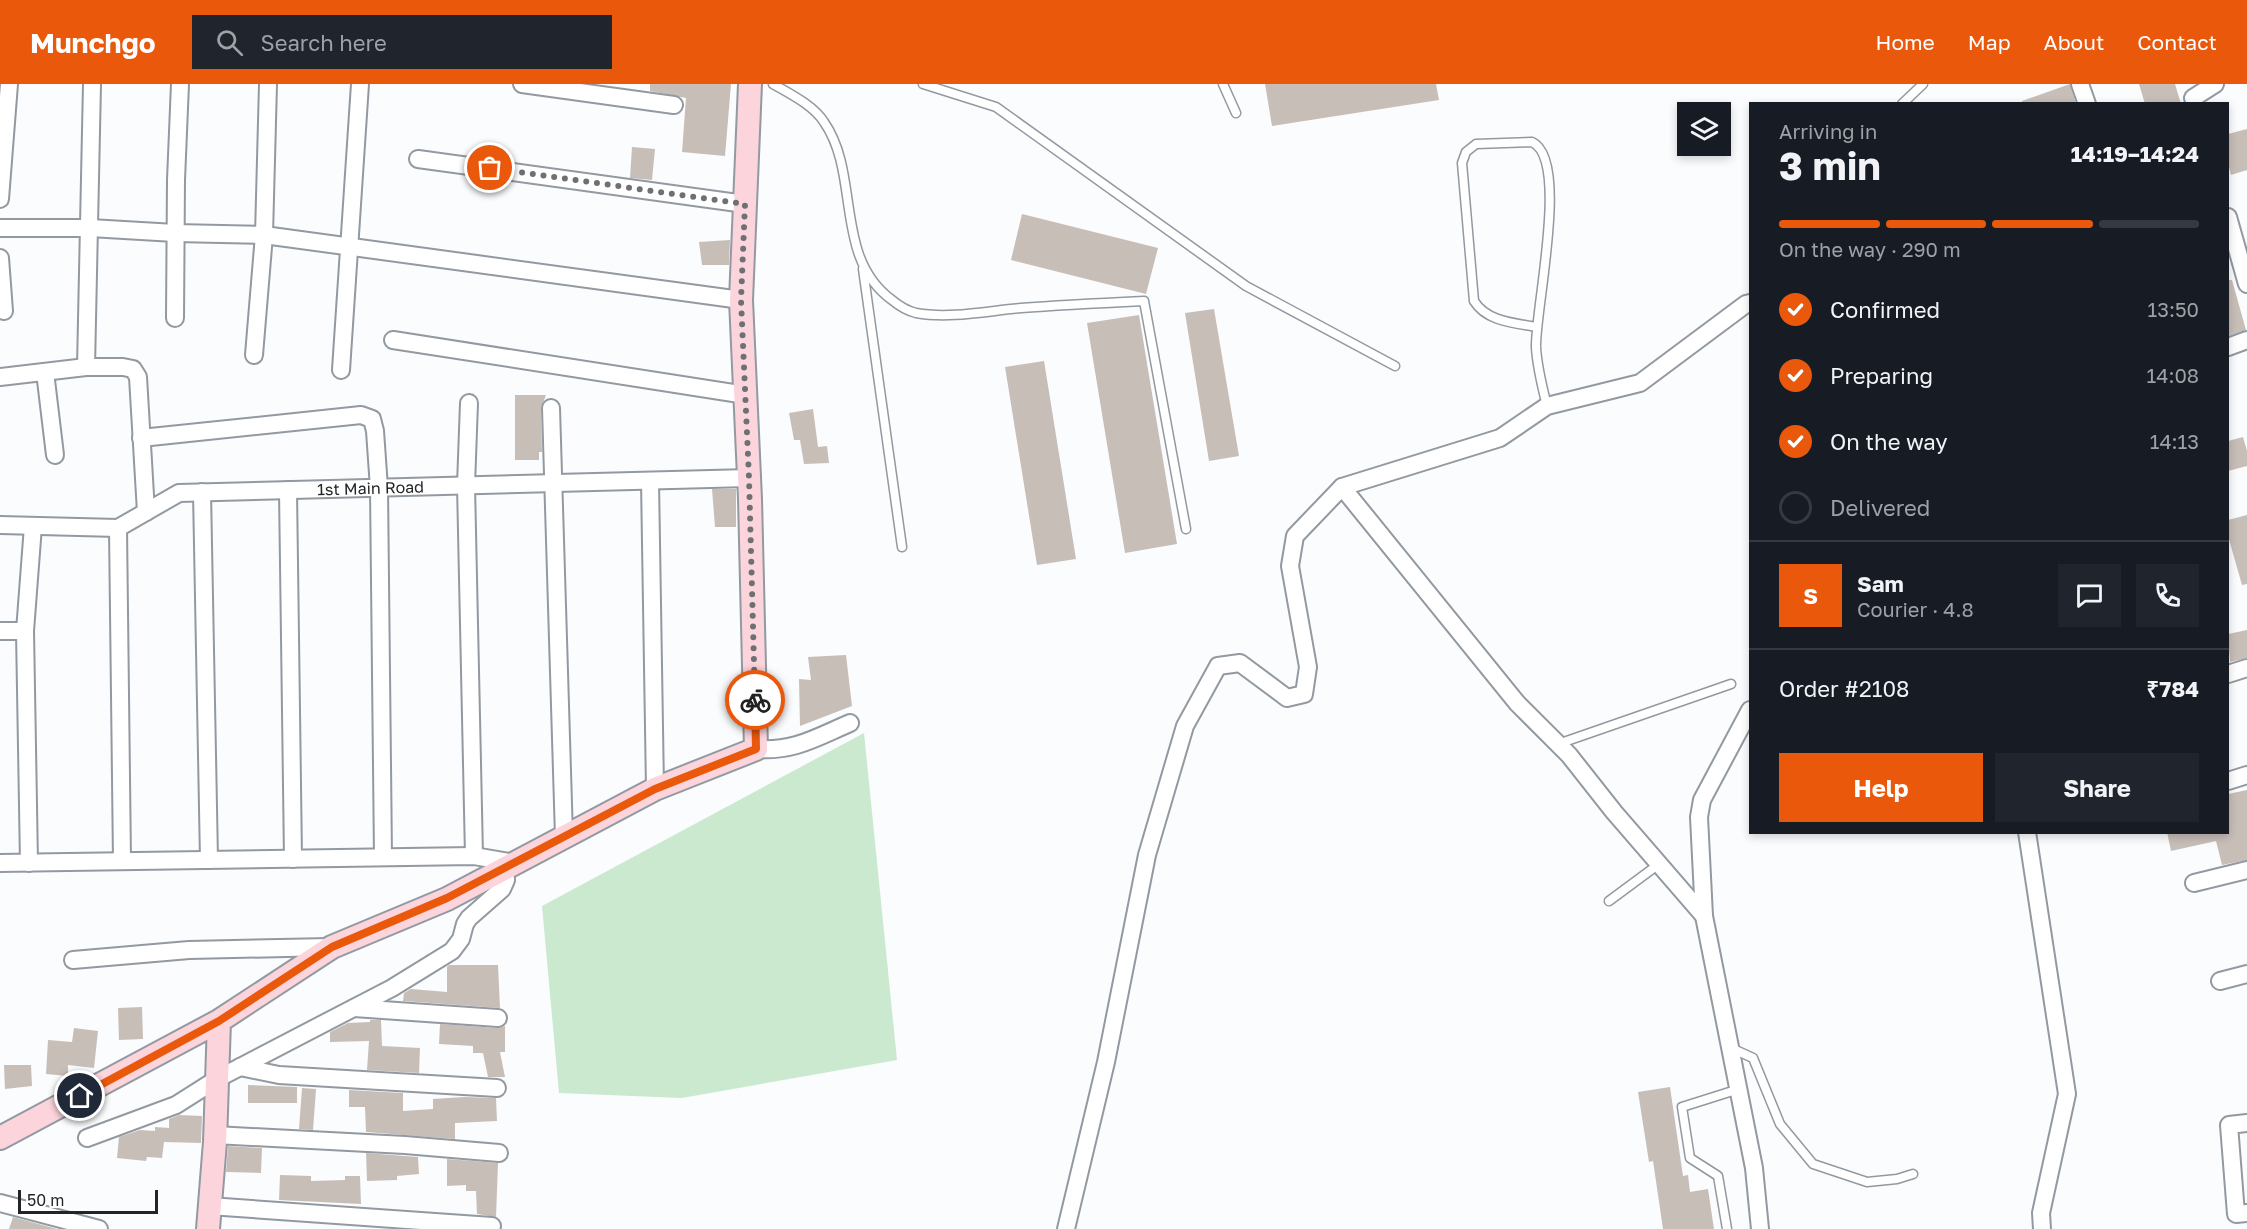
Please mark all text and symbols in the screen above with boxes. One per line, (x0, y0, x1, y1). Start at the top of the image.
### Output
search box (192, 15, 612, 69)
text: Munchgo (30, 26, 156, 59)
icon: search (213, 26, 246, 59)
text: Search here (261, 29, 387, 56)
text: Home (1875, 29, 1935, 55)
text: Map (1968, 29, 2011, 55)
text: About (2044, 29, 2104, 55)
text: Contact (2137, 29, 2217, 55)
map controls (1677, 102, 1731, 156)
button: layers (1677, 102, 1731, 156)
text: Arriving in (1779, 119, 1877, 143)
text: 14:19–14:24 (2071, 140, 2199, 167)
pin (464, 142, 515, 193)
text: 3 min (1779, 142, 1881, 189)
icon: bag (473, 151, 506, 184)
text: On the way · 290 m (1779, 237, 1961, 261)
icon: check (1779, 293, 1812, 326)
text: Confirmed (1830, 296, 1940, 323)
text: 13:50 (2148, 297, 2199, 321)
icon: check (1779, 359, 1812, 392)
text: Preparing (1830, 362, 1933, 389)
text: 14:08 (2147, 363, 2199, 387)
icon: check (1779, 425, 1812, 458)
text: On the way (1830, 428, 1948, 455)
text: 14:13 (2150, 429, 2199, 453)
street label: 1st Main Road (317, 477, 424, 499)
text: Delivered (1830, 494, 1930, 521)
button: chat (2058, 564, 2121, 627)
button: phone (2136, 564, 2199, 627)
text: Sam (1857, 570, 1904, 597)
text: S (1803, 582, 1818, 609)
text: Courier · 4.8 (1857, 597, 1974, 621)
courier (725, 670, 785, 730)
text: Order #2108 (1779, 675, 1909, 702)
text: ₹784 (2147, 675, 2199, 702)
icon: bike (739, 684, 772, 717)
button: Help (1779, 753, 1983, 822)
button: Share (1995, 753, 2199, 822)
pin (54, 1070, 105, 1121)
icon: home (63, 1079, 96, 1112)
scale bar (18, 1187, 158, 1214)
text: 50 m (27, 1190, 64, 1210)

